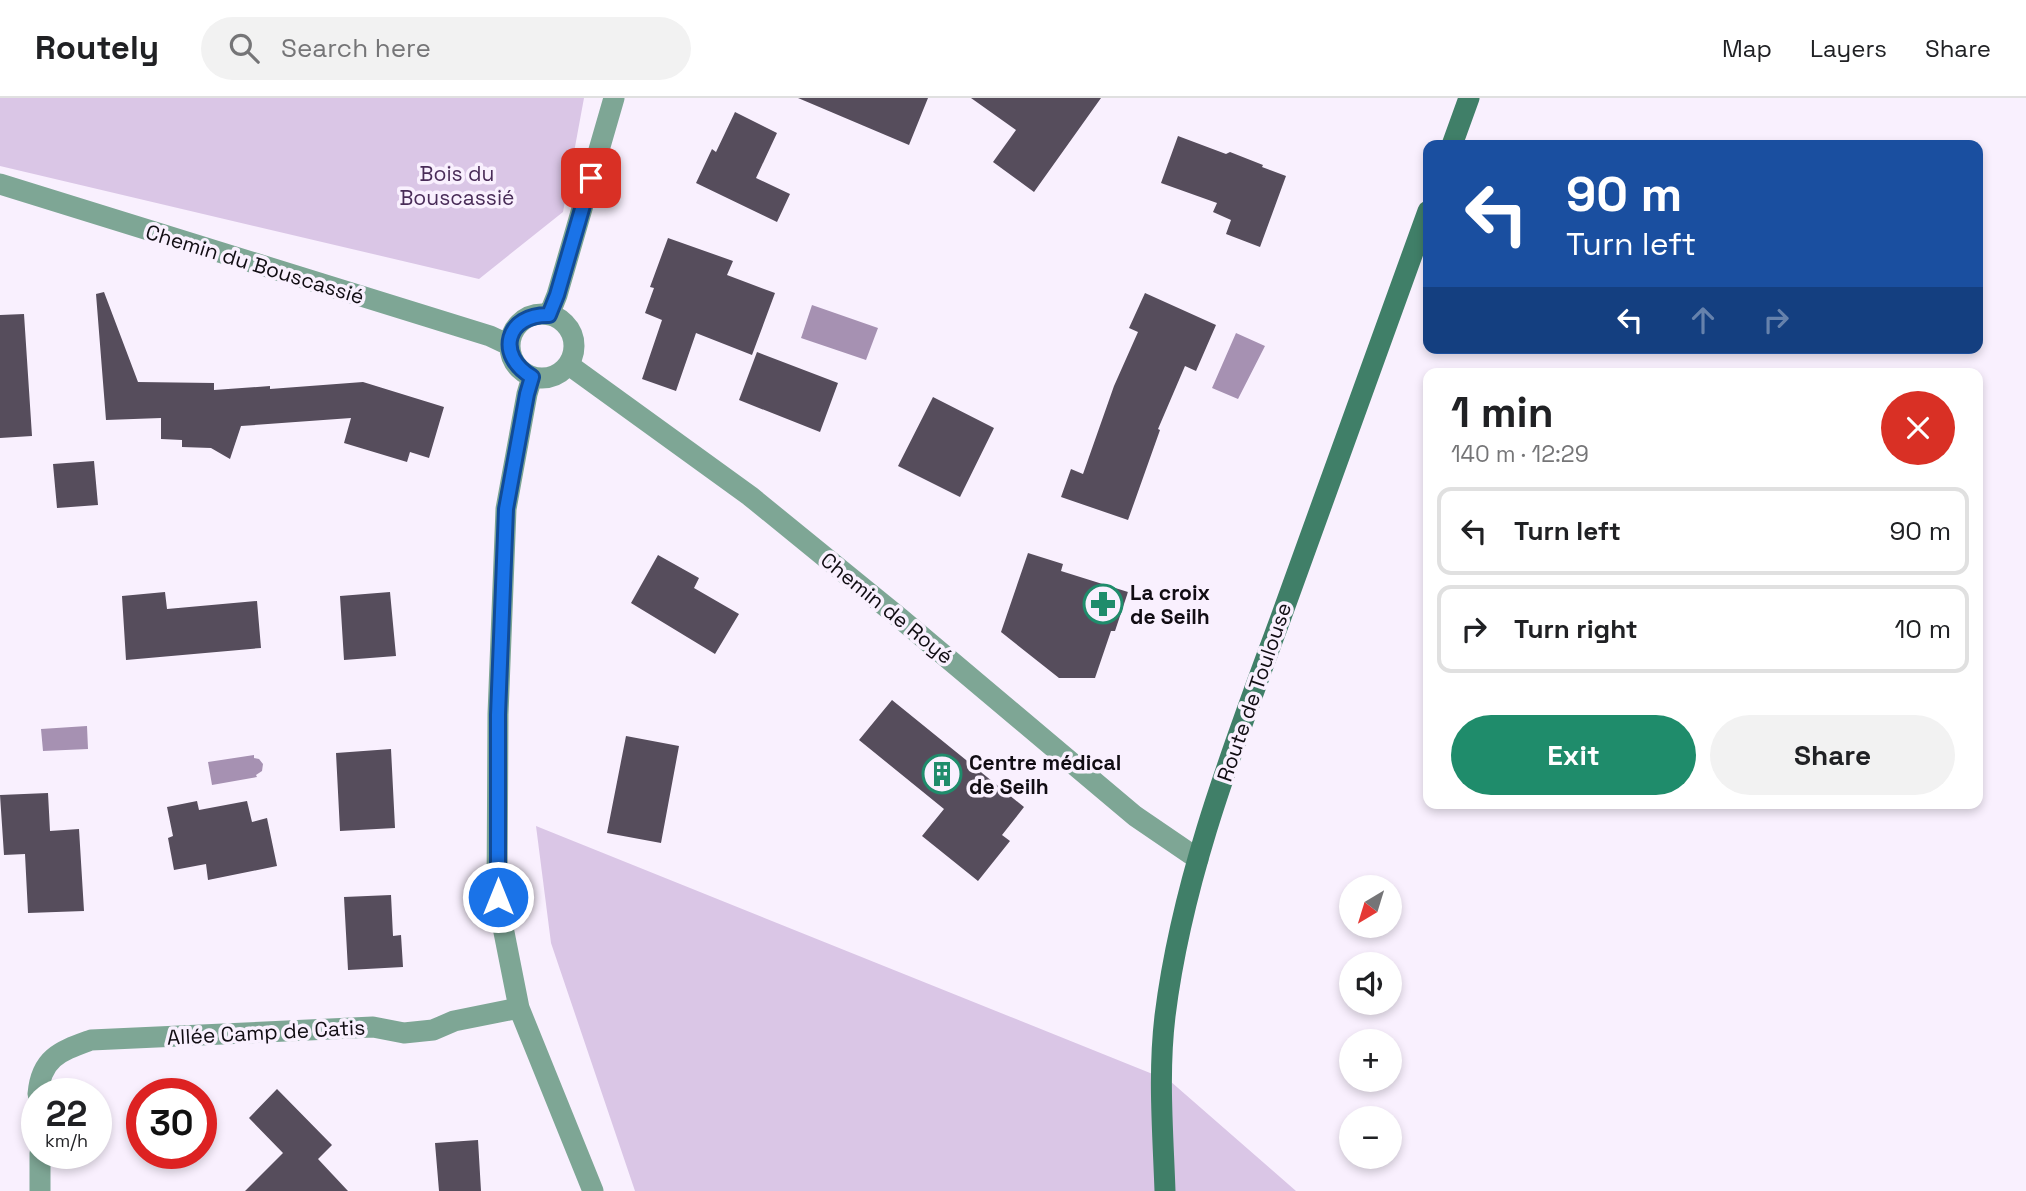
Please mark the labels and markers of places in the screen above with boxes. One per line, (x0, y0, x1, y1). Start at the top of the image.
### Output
pin (561, 148, 621, 208)
place label: La croix de Seilh (1130, 579, 1210, 630)
pharmacy icon: La croix de Seilh (1082, 583, 1124, 625)
place label: Centre médical de Seilh (969, 749, 1121, 800)
building icon: Centre médical de Seilh (921, 753, 963, 795)

